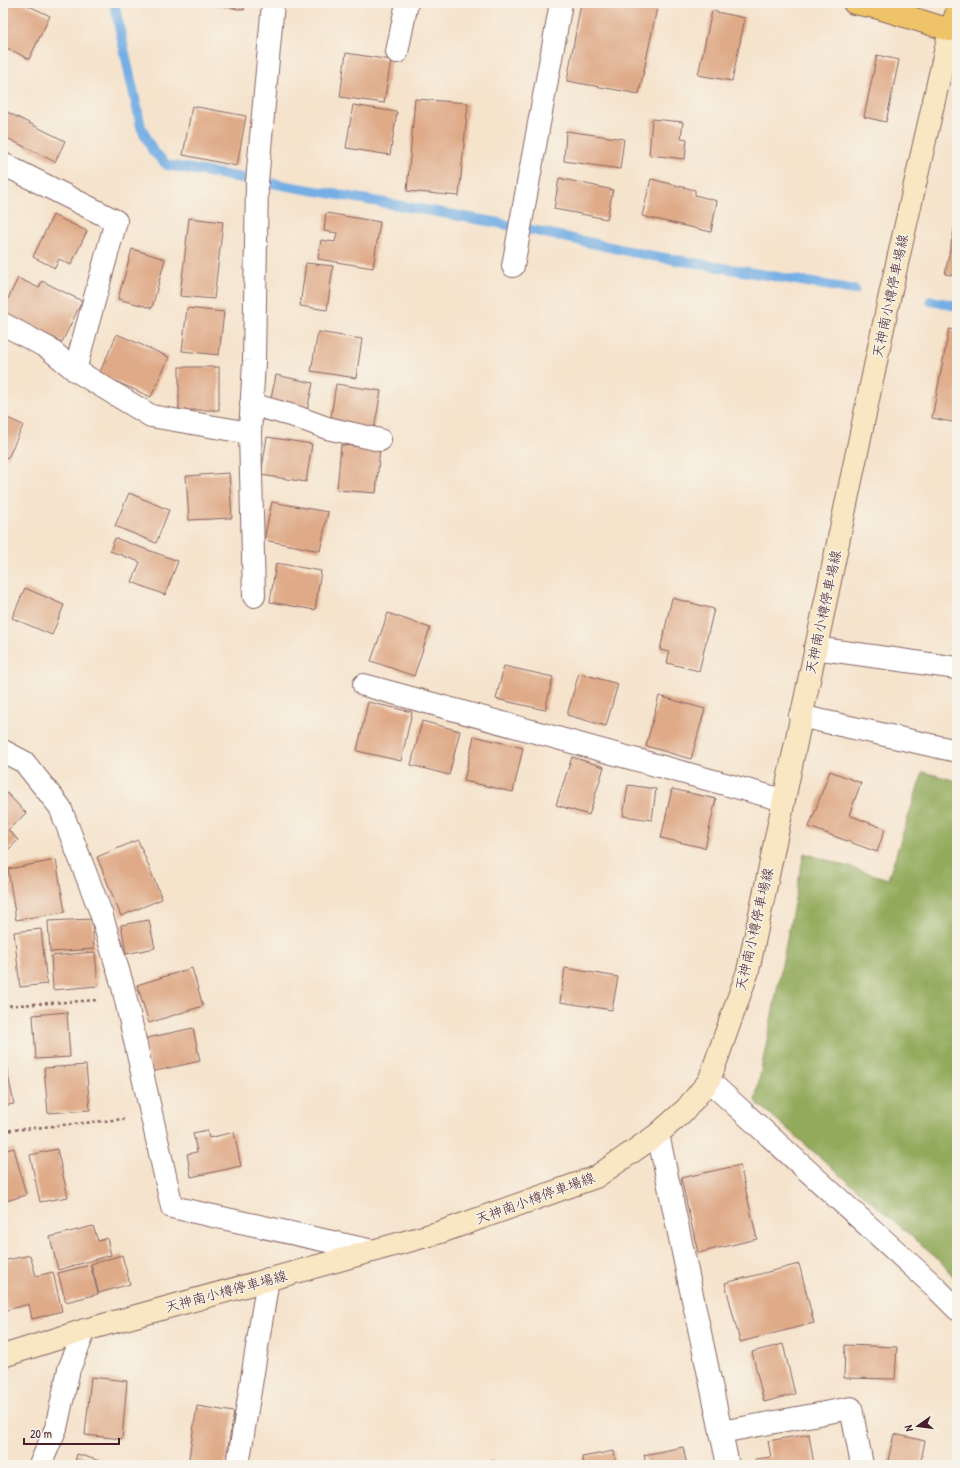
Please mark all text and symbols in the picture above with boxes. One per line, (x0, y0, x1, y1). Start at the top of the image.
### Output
street label: 天神南小樽停車場線 (867, 232, 912, 359)
street label: 天神南小樽停車場線 (800, 548, 845, 675)
street label: 天神南小樽停車場線 (730, 865, 777, 992)
street label: 天神南小樽停車場線 (472, 1167, 597, 1228)
street label: 天神南小樽停車場線 (163, 1265, 289, 1316)
north arrow (898, 1406, 938, 1446)
scale bar (24, 1420, 119, 1446)
text: N (901, 1424, 916, 1433)
text: 20 m (30, 1425, 52, 1442)

